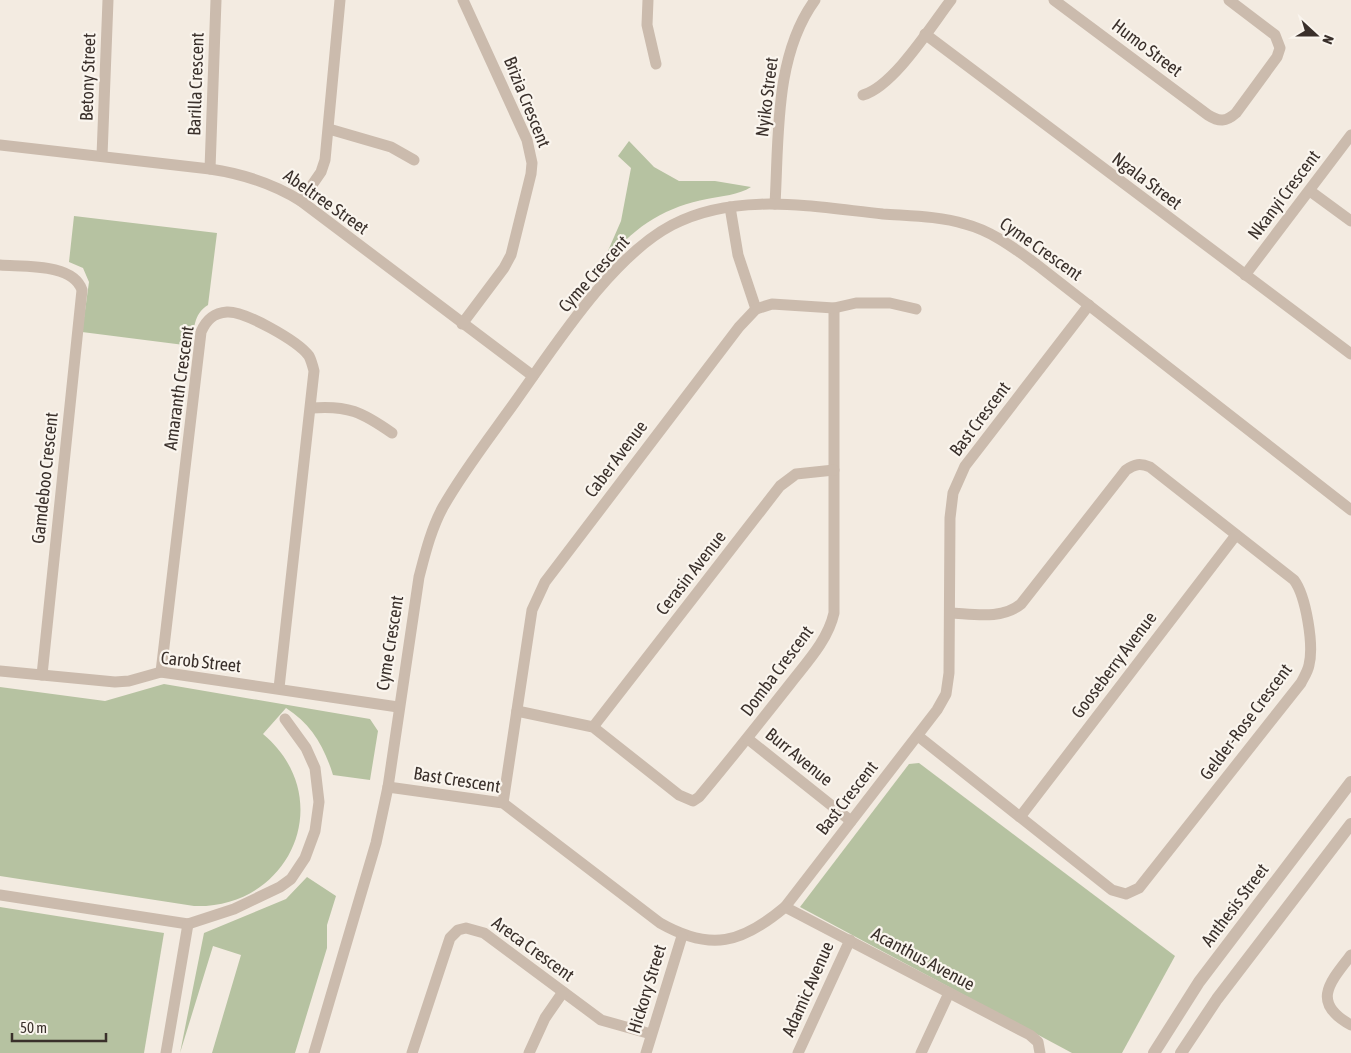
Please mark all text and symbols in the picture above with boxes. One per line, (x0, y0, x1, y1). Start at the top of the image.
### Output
north arrow (1291, 10, 1341, 60)
street label: Humo Street (1108, 14, 1187, 81)
street label: Barilla Crescent (183, 32, 208, 136)
street label: Betony Street (75, 33, 100, 121)
text: N (1319, 33, 1337, 46)
street label: Brizia Crescent (500, 53, 555, 150)
street label: Nyiko Street (751, 56, 782, 138)
street label: Nkanyi Crescent (1243, 146, 1324, 243)
street label: Ngala Street (1108, 148, 1186, 214)
street label: Abeltree Street (280, 165, 373, 239)
street label: Cyme Crescent (996, 213, 1087, 285)
street label: Cyme Crescent (554, 231, 633, 316)
street label: Amaranth Crescent (159, 324, 198, 451)
street label: Bast Crescent (945, 377, 1014, 460)
street label: Gamdeboo Crescent (27, 411, 62, 545)
street label: Caber Avenue (580, 416, 651, 501)
street label: Cerasin Avenue (651, 526, 730, 619)
street label: Cyme Crescent (372, 594, 407, 692)
street label: Gooseberry Avenue (1067, 607, 1161, 722)
street label: Domba Crescent (736, 621, 817, 720)
street label: Carob Street (160, 647, 242, 676)
street label: Gelder-Rose Crescent (1195, 659, 1296, 784)
street label: Burr Avenue (762, 723, 837, 790)
street label: Bast Crescent (811, 757, 882, 839)
street label: Bast Crescent (412, 762, 502, 797)
street label: Anthesis Street (1197, 859, 1273, 950)
street label: Areca Crescent (488, 912, 578, 985)
street label: Acanthus Avenue (868, 923, 978, 995)
street label: Adamic Avenue (777, 938, 838, 1040)
street label: Hickory Street (623, 942, 670, 1036)
scale bar (12, 1010, 106, 1042)
text: 50 m (20, 1019, 47, 1036)

